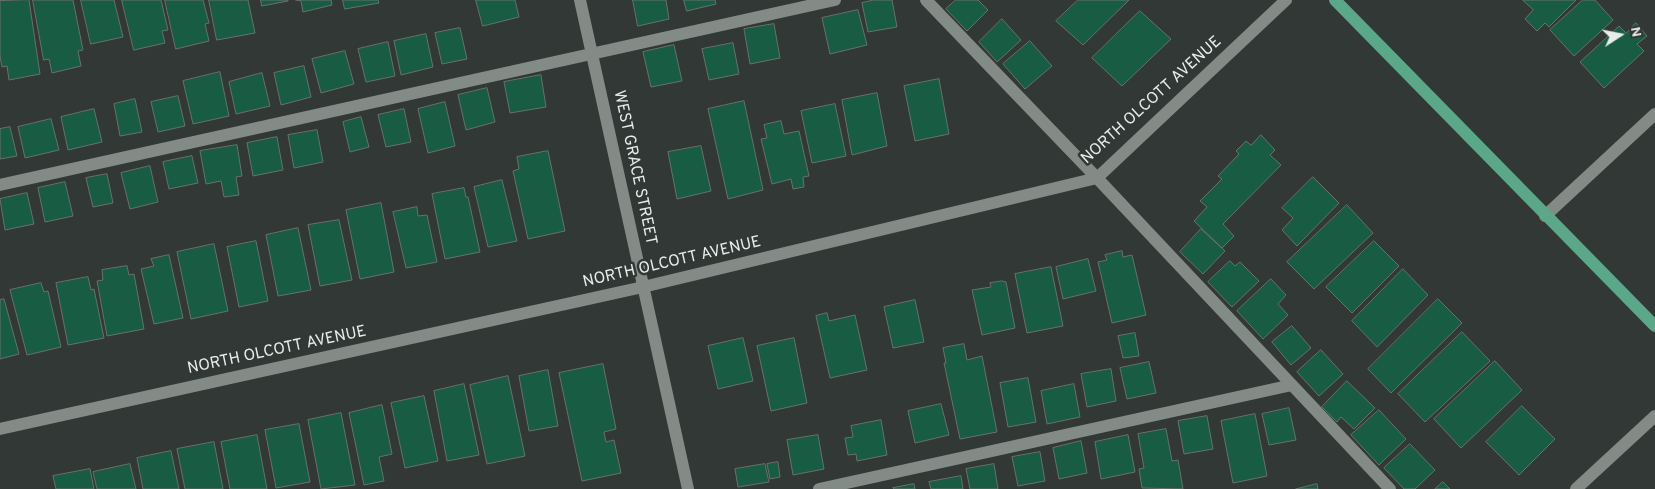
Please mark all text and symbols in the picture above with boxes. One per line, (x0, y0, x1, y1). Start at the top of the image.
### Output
north arrow (1595, 10, 1645, 60)
text: N (1626, 25, 1645, 39)
street label: NORTH OLCOTT AVENUE (1078, 33, 1226, 169)
street label: WEST GRACE STREET (608, 89, 660, 247)
street label: NORTH OLCOTT AVENUE (581, 233, 763, 293)
street label: NORTH OLCOTT AVENUE (186, 323, 368, 379)

